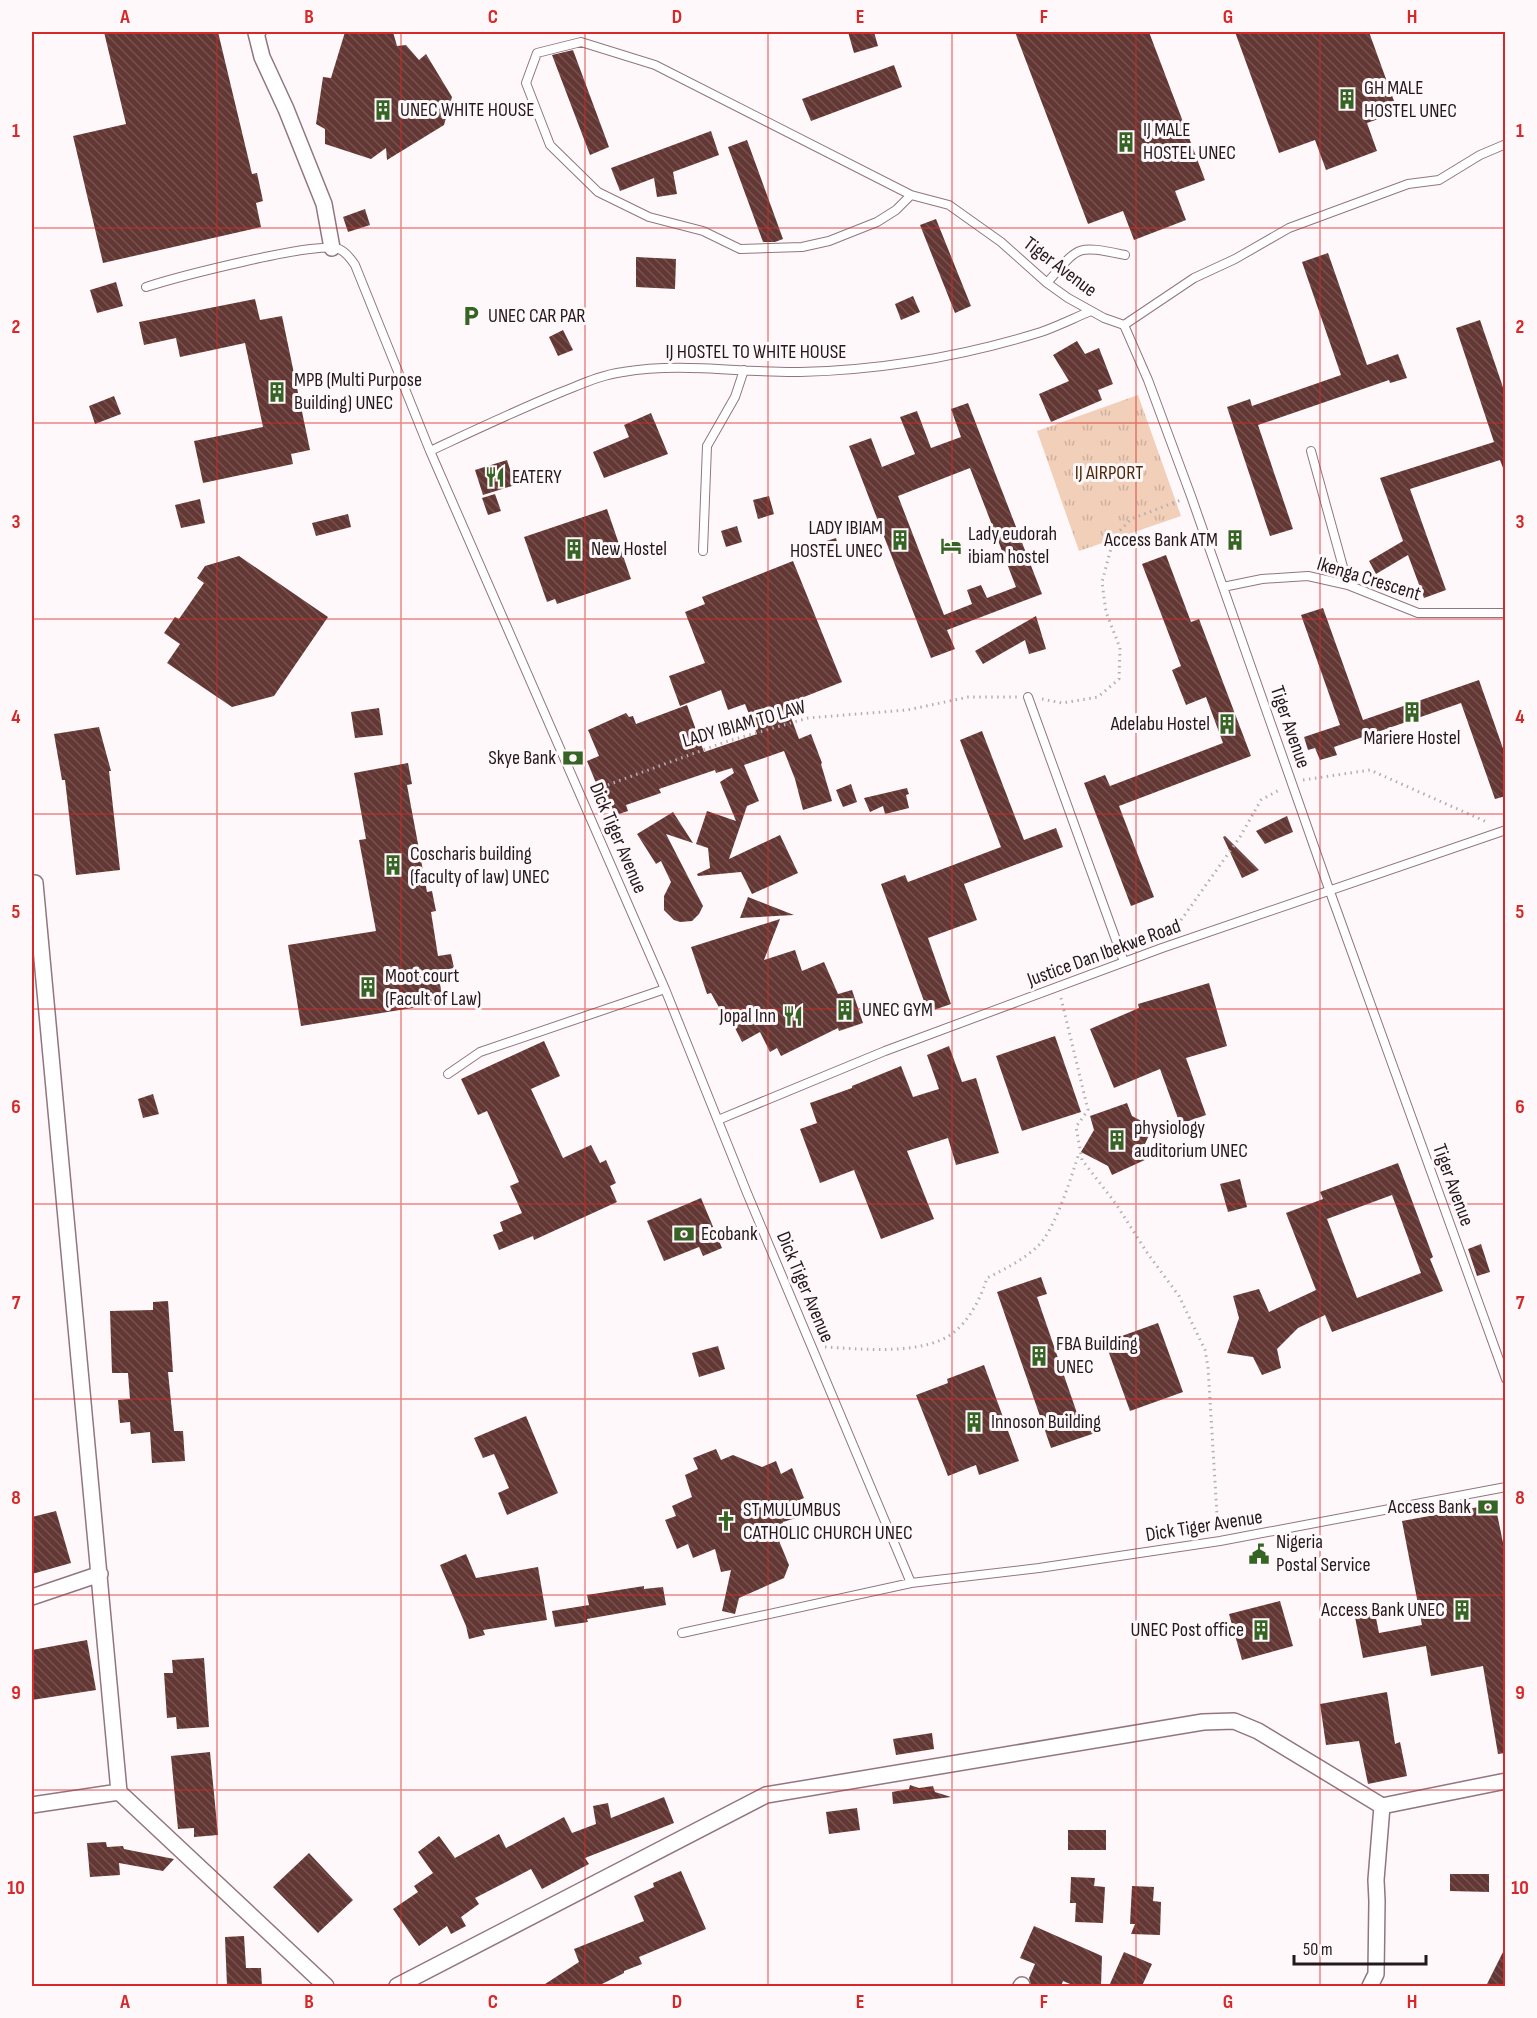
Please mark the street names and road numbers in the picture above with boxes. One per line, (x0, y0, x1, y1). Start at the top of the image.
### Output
street label: Tiger Avenue (1019, 232, 1101, 302)
street label: IJ HOSTEL TO WHITE HOUSE (666, 340, 846, 364)
street label: Ikenga Crescent (1314, 552, 1424, 606)
street label: Tiger Avenue (1265, 683, 1315, 771)
street label: LADY IBIAM TO LAW (680, 695, 808, 753)
street label: Dick Tiger Avenue (584, 779, 652, 897)
street label: Justice Dan Ibekwe Road (1023, 914, 1184, 992)
street label: Tiger Avenue (1427, 1141, 1479, 1229)
street label: Dick Tiger Avenue (771, 1228, 839, 1346)
street label: Dick Tiger Avenue (1144, 1505, 1264, 1547)

